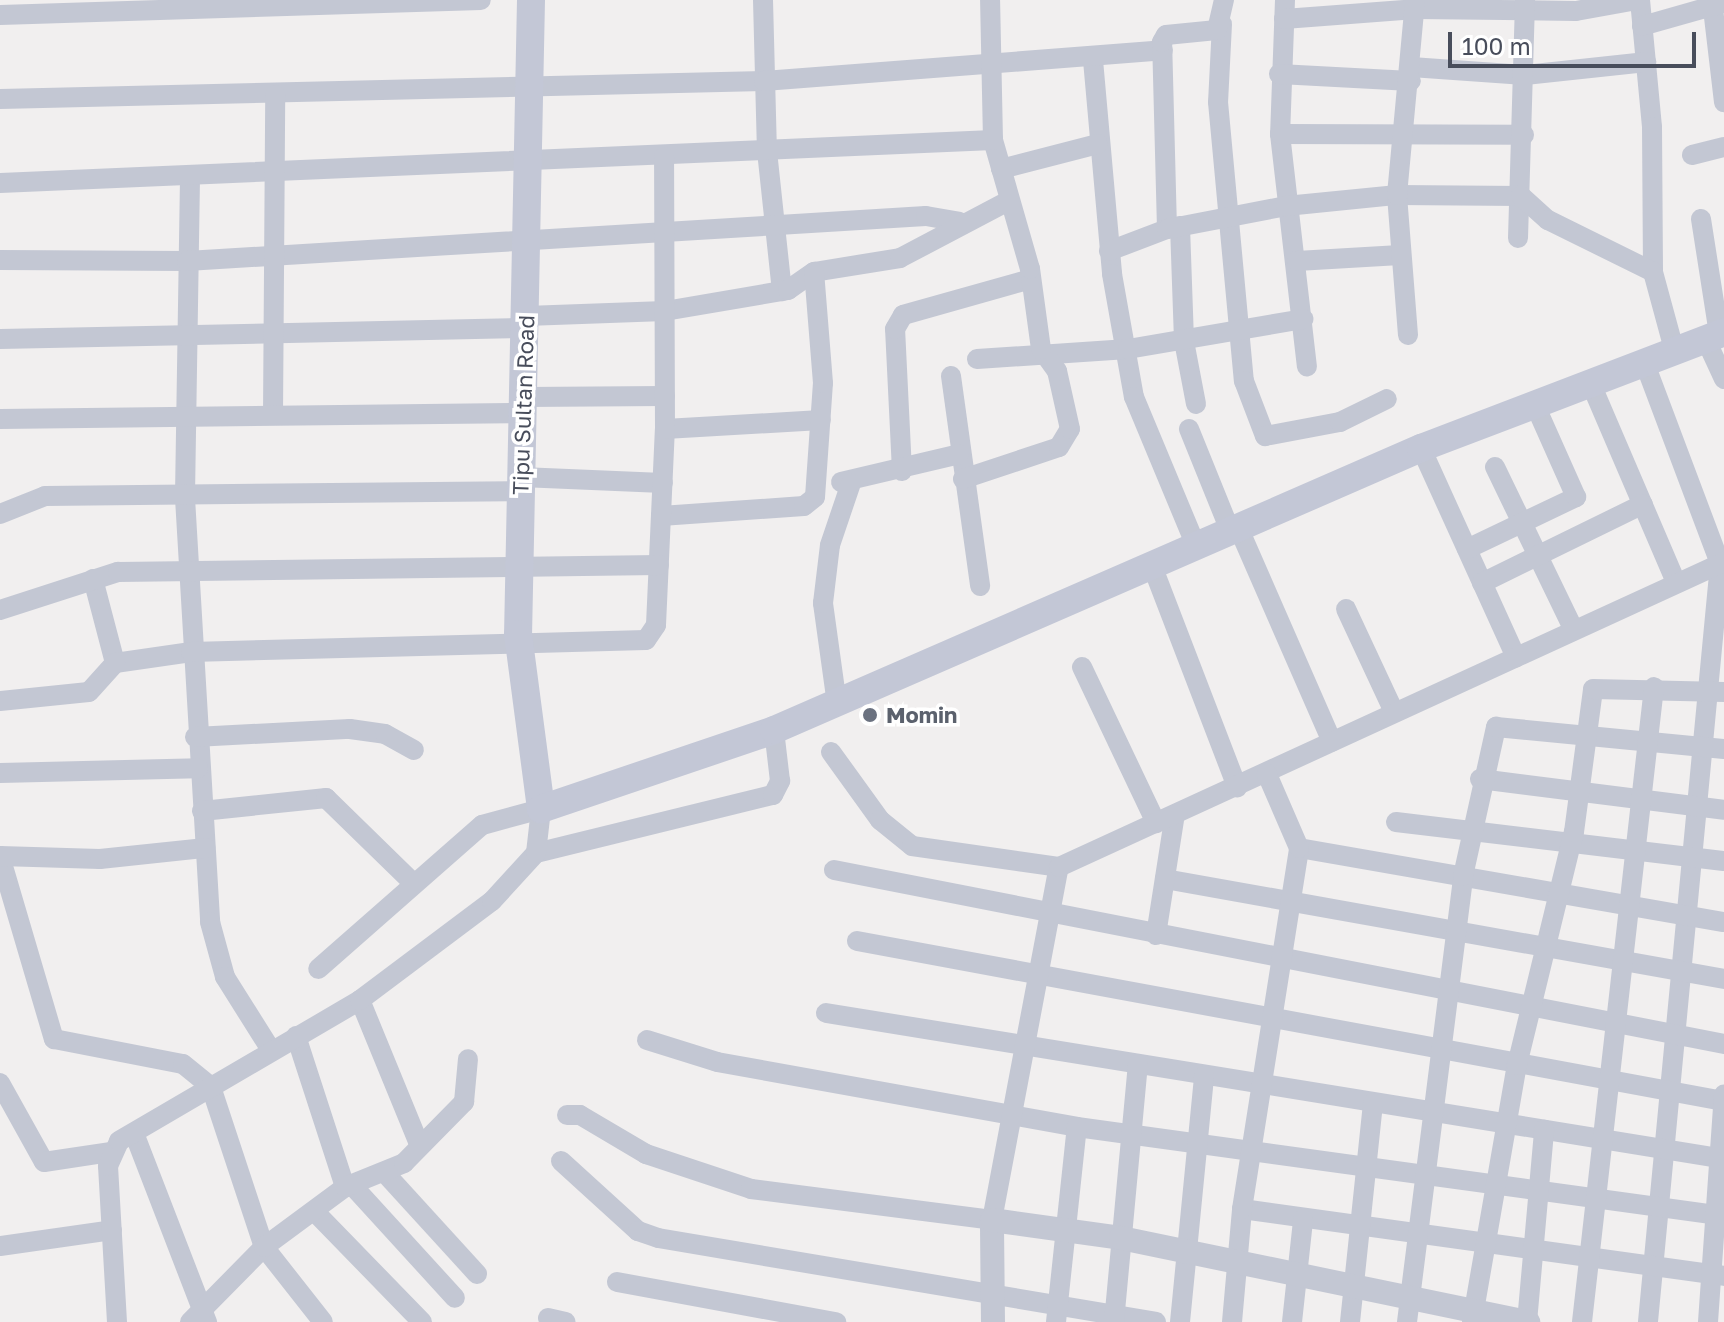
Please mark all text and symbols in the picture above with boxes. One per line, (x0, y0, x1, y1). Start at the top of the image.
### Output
scale bar (1452, 16, 1700, 66)
text: 100 m (1462, 31, 1531, 60)
street label: Tipu Sultan Road (507, 315, 539, 495)
place label: Momin (886, 702, 957, 728)
marker: Momin (861, 706, 879, 724)

